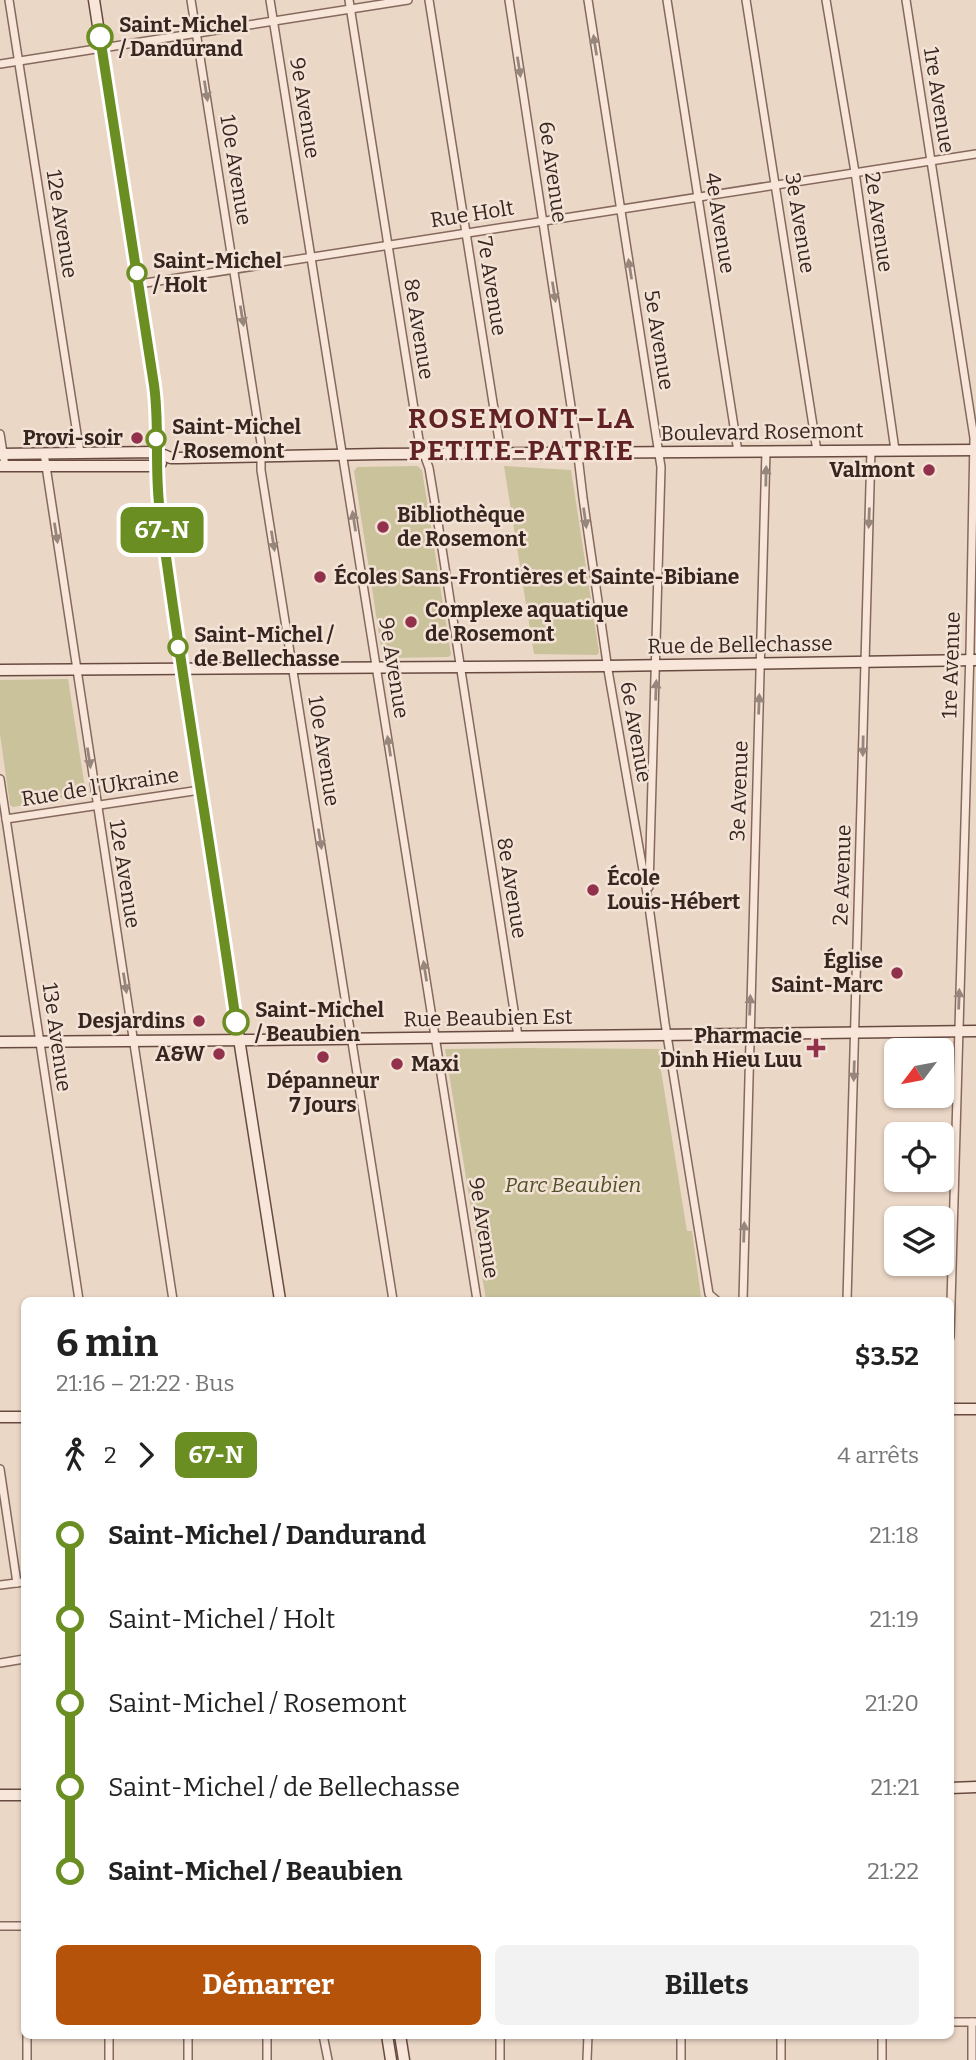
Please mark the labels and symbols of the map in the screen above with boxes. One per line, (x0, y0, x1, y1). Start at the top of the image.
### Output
place label: Saint-Michel / Dandurand (118, 12, 248, 62)
marker: Saint-Michel / Dandurand (87, 24, 113, 50)
one-way arrow (589, 34, 600, 56)
street label: 1re Avenue (918, 45, 960, 155)
street label: 9e Avenue (284, 56, 326, 160)
one-way arrow (514, 57, 525, 79)
one-way arrow (201, 81, 212, 103)
street label: 10e Avenue (214, 113, 258, 227)
street label: 6e Avenue (533, 120, 573, 224)
street label: 12e Avenue (41, 168, 83, 280)
street label: 2e Avenue (859, 170, 899, 274)
street label: 4e Avenue (699, 171, 741, 275)
street label: 3e Avenue (779, 171, 821, 275)
street label: Rue Holt (428, 195, 516, 233)
street label: 7e Avenue (471, 235, 513, 337)
place label: Saint-Michel / Holt (152, 248, 282, 298)
one-way arrow (625, 258, 636, 280)
marker: Saint-Michel / Holt (127, 263, 147, 283)
street label: 8e Avenue (398, 277, 440, 381)
one-way arrow (548, 281, 559, 303)
street label: 5e Avenue (638, 288, 680, 392)
one-way arrow (237, 305, 248, 327)
district label: ROSEMONT–LA PETITE-PATRIE (408, 402, 636, 467)
place label: Saint-Michel / Rosemont (171, 414, 301, 464)
street label: Boulevard Rosemont (660, 417, 864, 447)
place label: Provi-soir (23, 425, 123, 451)
marker: Saint-Michel / Rosemont (146, 429, 166, 449)
marker: Provi-soir (129, 430, 145, 446)
place label: Valmont (829, 457, 916, 483)
marker: Valmont (921, 462, 937, 478)
one-way arrow (760, 465, 772, 487)
place label: Bibliothèque de Rosemont (397, 502, 527, 552)
line badge: 67-N (113, 507, 211, 553)
one-way arrow (580, 507, 591, 529)
one-way arrow (863, 507, 874, 529)
one-way arrow (348, 510, 359, 532)
marker: Bibliothèque de Rosemont (375, 519, 391, 535)
one-way arrow (51, 522, 62, 544)
one-way arrow (267, 530, 278, 552)
place label: Écoles Sans-Frontières et Sainte-Bibiane (334, 563, 739, 590)
marker: Écoles Sans-Frontières et Sainte-Bibiane (312, 569, 328, 585)
place label: Complexe aquatique de Rosemont (425, 597, 628, 647)
street label: 1re Avenue (936, 611, 966, 719)
marker: Complexe aquatique de Rosemont (403, 614, 419, 630)
street label: 9e Avenue (373, 616, 415, 720)
place label: Saint-Michel / de Bellechasse (194, 622, 340, 672)
street label: Rue de Bellechasse (647, 630, 833, 660)
marker: Saint-Michel / de Bellechasse (168, 637, 188, 657)
one-way arrow (650, 679, 661, 701)
street label: 6e Avenue (614, 680, 658, 784)
one-way arrow (753, 692, 764, 714)
street label: 10e Avenue (302, 694, 346, 808)
one-way arrow (383, 735, 394, 757)
one-way arrow (857, 735, 868, 757)
street label: 3e Avenue (724, 740, 754, 842)
one-way arrow (84, 747, 95, 769)
street label: Rue de l'Ukraine (19, 762, 181, 812)
street label: 12e Avenue (104, 818, 146, 930)
street label: 2e Avenue (827, 824, 857, 926)
one-way arrow (315, 828, 326, 850)
street label: 8e Avenue (491, 836, 533, 940)
place label: École Louis-Hébert (607, 864, 741, 915)
marker: École Louis-Hébert (585, 882, 601, 898)
place label: Église Saint-Marc (771, 947, 883, 998)
one-way arrow (419, 960, 430, 982)
marker: Église Saint-Marc (889, 965, 905, 981)
one-way arrow (120, 972, 131, 994)
street label: 13e Avenue (36, 981, 78, 1093)
one-way arrow (954, 988, 965, 1010)
one-way arrow (745, 993, 756, 1015)
place label: Saint-Michel / Beaubien (254, 997, 384, 1047)
street label: Rue Beaubien Est (403, 1004, 573, 1032)
place label: Desjardins (78, 1008, 185, 1034)
marker: Saint-Michel / Beaubien (223, 1009, 249, 1035)
marker: Desjardins (191, 1013, 207, 1029)
place label: Pharmacie Dinh Hieu Luu (660, 1023, 802, 1073)
north arrow (884, 1038, 954, 1108)
marker: Pharmacie Dinh Hieu Luu (808, 1040, 824, 1056)
place label: A&W (155, 1041, 206, 1067)
marker: A&W (211, 1046, 227, 1062)
marker: Dépanneur 7 Jours (315, 1049, 331, 1065)
place label: Maxi (411, 1051, 460, 1077)
marker: Maxi (389, 1056, 405, 1072)
one-way arrow (848, 1060, 859, 1082)
place label: Dépanneur 7 Jours (267, 1068, 379, 1118)
park label: Parc Beaubien (505, 1172, 641, 1198)
street label: 9e Avenue (463, 1176, 505, 1280)
one-way arrow (739, 1221, 750, 1243)

